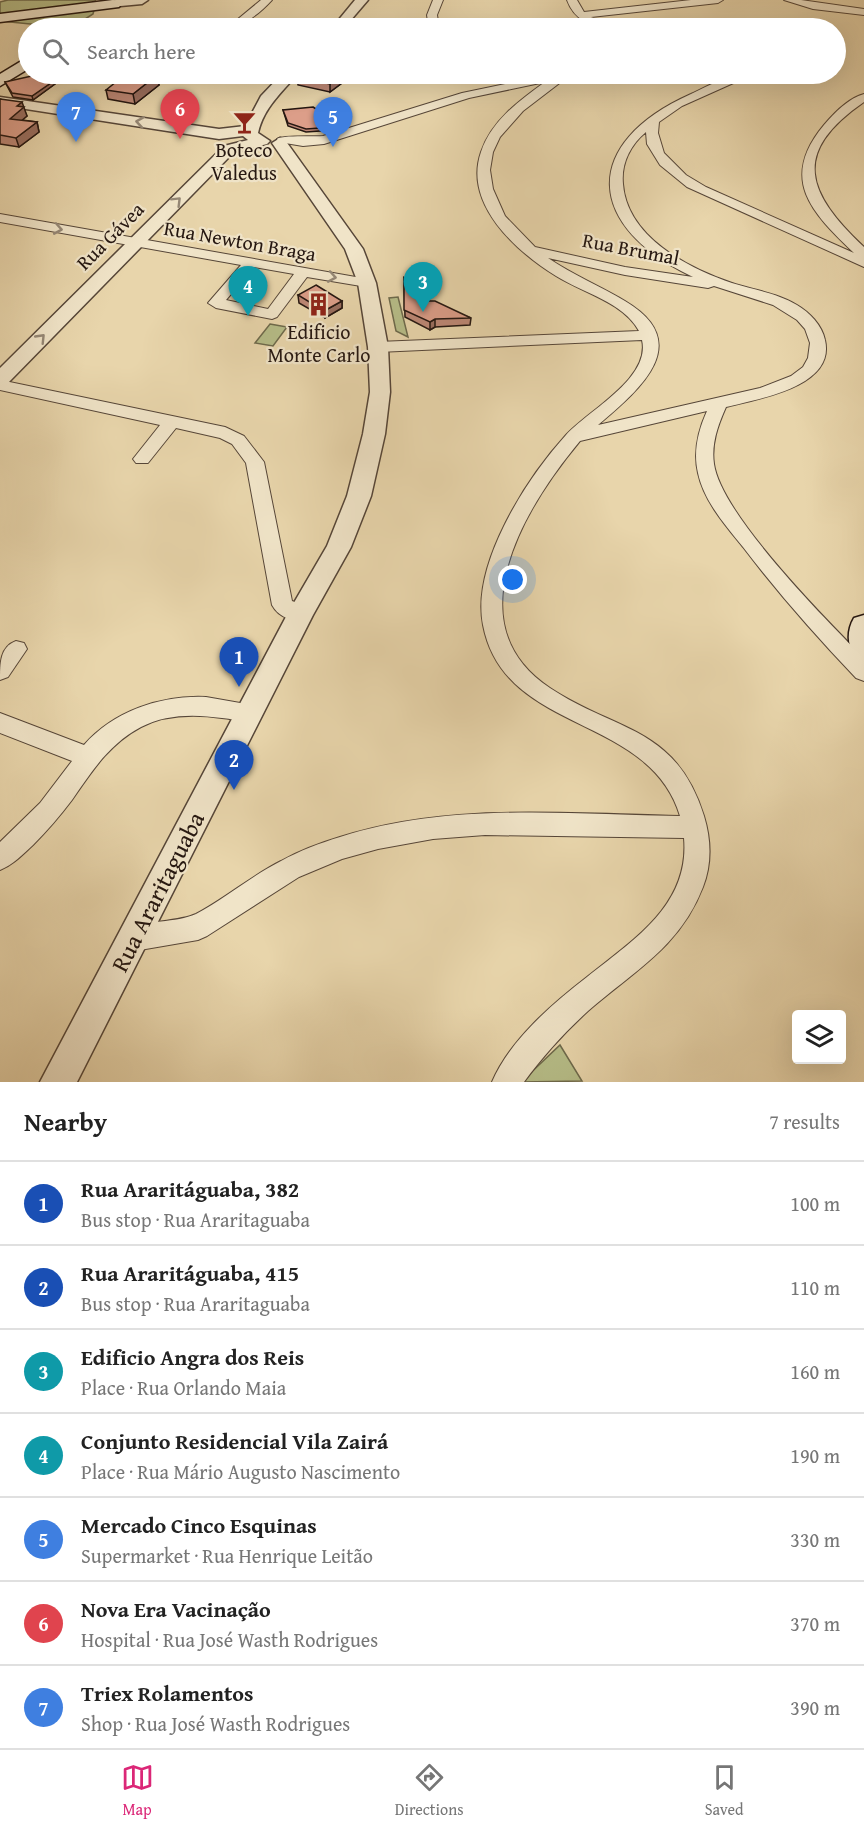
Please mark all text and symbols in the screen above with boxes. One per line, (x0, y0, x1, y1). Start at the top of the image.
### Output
search box (18, 18, 846, 84)
icon: search (39, 35, 72, 68)
text: Search here (87, 35, 196, 67)
pin: 6 (160, 90, 200, 139)
pin: 7 (56, 92, 96, 142)
pin: 5 (314, 98, 352, 147)
bar icon: Boteco Valedus (231, 109, 257, 135)
one-way arrow (135, 117, 145, 129)
place label: Boteco Valedus (211, 135, 277, 187)
street label: Rua Gávea (69, 195, 151, 276)
one-way arrow (170, 197, 180, 208)
street label: Rua Newton Braga (162, 213, 319, 268)
one-way arrow (53, 222, 62, 234)
street label: Rua Brumal (580, 225, 682, 272)
pin: 3 (404, 262, 442, 312)
pin: 4 (228, 266, 268, 316)
one-way arrow (327, 270, 337, 283)
building icon: Edificio Monte Carlo (306, 292, 332, 318)
place label: Edificio Monte Carlo (267, 317, 371, 369)
one-way arrow (34, 335, 45, 345)
your location (498, 565, 527, 594)
pin: 1 (220, 638, 258, 687)
pin: 2 (214, 740, 254, 790)
street label: Rua Araritaguaba (102, 805, 213, 978)
map controls (792, 1010, 846, 1064)
button: layers (792, 1010, 846, 1064)
text: Nearby (24, 1102, 107, 1141)
text: 7 results (769, 1107, 840, 1136)
text: Rua Araritáguaba, 382 (81, 1173, 299, 1205)
text: 1 (38, 1189, 49, 1218)
text: 100 m (790, 1189, 840, 1218)
text: Bus stop · Rua Araritaguaba (81, 1205, 310, 1234)
text: Rua Araritáguaba, 415 (81, 1257, 299, 1289)
text: 2 (38, 1273, 49, 1302)
text: 110 m (790, 1273, 840, 1302)
text: Bus stop · Rua Araritaguaba (81, 1289, 310, 1318)
text: Edificio Angra dos Reis (81, 1341, 304, 1373)
text: 3 (38, 1357, 49, 1386)
text: 160 m (790, 1357, 840, 1386)
text: Place · Rua Orlando Maia (81, 1373, 286, 1402)
text: Conjunto Residencial Vila Zairá (81, 1425, 388, 1457)
text: 4 (38, 1441, 49, 1470)
text: 190 m (790, 1441, 840, 1470)
text: Place · Rua Mário Augusto Nascimento (81, 1457, 400, 1486)
text: Mercado Cinco Esquinas (81, 1509, 317, 1541)
text: 5 (38, 1525, 49, 1554)
text: 330 m (790, 1525, 840, 1554)
text: Supermarket · Rua Henrique Leitão (81, 1541, 373, 1570)
text: Nova Era Vacinação (81, 1593, 271, 1625)
text: 6 (38, 1609, 49, 1638)
text: 370 m (790, 1609, 840, 1638)
text: Hospital · Rua José Wasth Rodrigues (81, 1625, 378, 1654)
text: Triex Rolamentos (81, 1677, 253, 1709)
text: 7 (38, 1693, 49, 1722)
text: 390 m (790, 1693, 840, 1722)
text: Shop · Rua José Wasth Rodrigues (81, 1709, 350, 1738)
tab: Map (121, 1761, 154, 1821)
tab: Directions (395, 1761, 464, 1821)
tab: Saved (705, 1761, 743, 1821)

